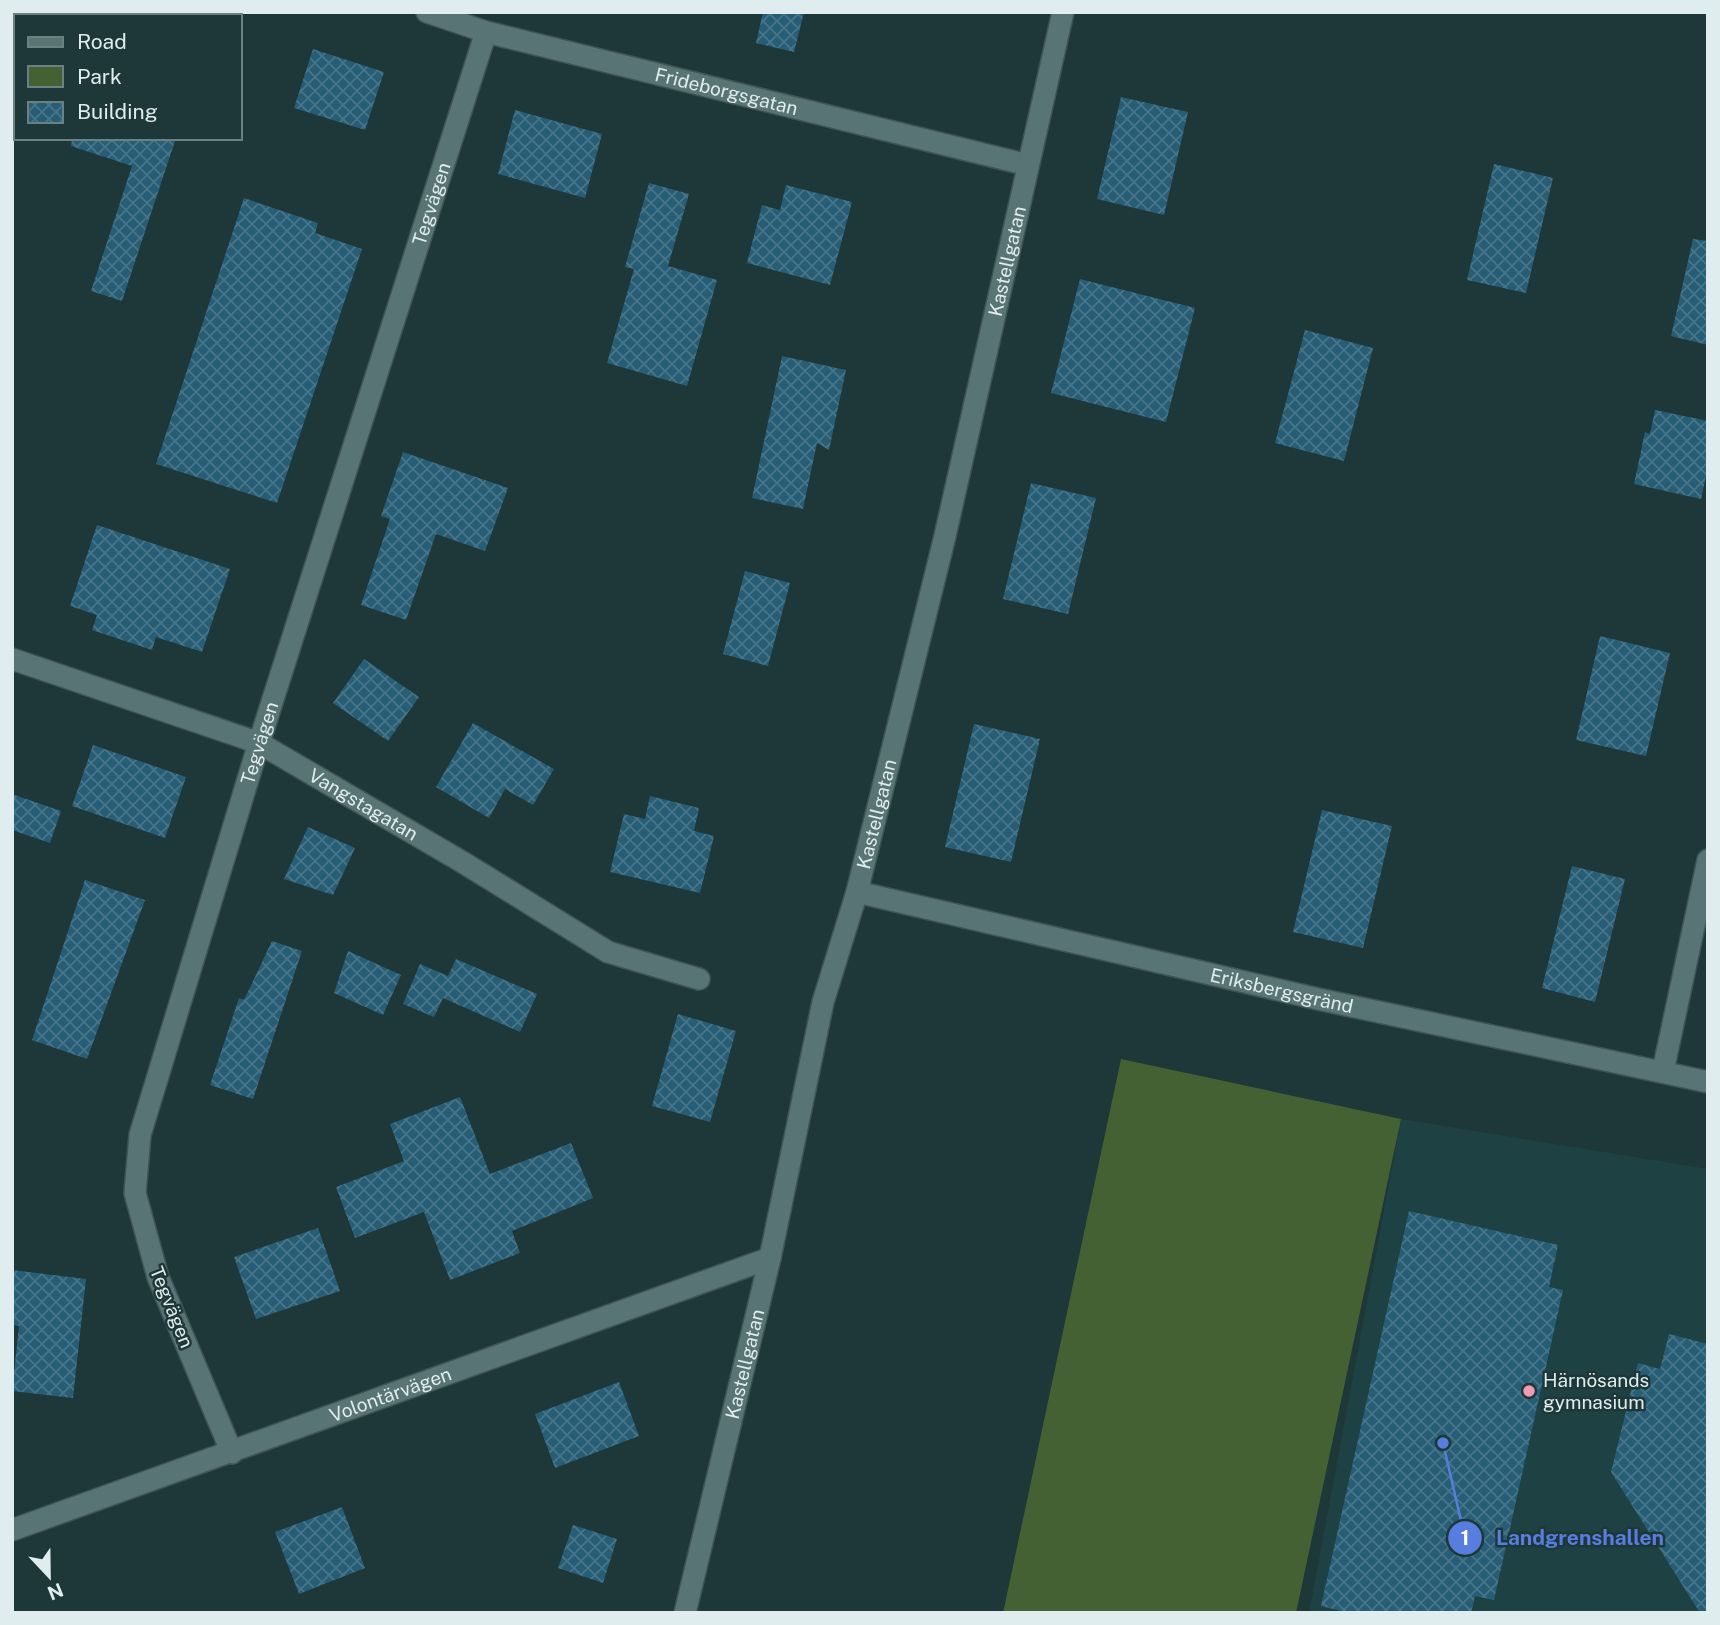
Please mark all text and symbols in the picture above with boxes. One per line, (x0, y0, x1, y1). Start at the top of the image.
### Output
legend (14, 14, 242, 140)
text: Road (77, 29, 127, 54)
street label: Frideborgsgatan (653, 63, 800, 119)
text: Park (77, 64, 122, 89)
text: Building (77, 99, 158, 124)
street label: Tegvägen (408, 160, 455, 248)
street label: Kastellgatan (984, 204, 1030, 318)
street label: Tegvägen (236, 699, 283, 787)
street label: Kastellgatan (852, 757, 900, 871)
street label: Vangstagatan (305, 764, 422, 845)
street label: Eriksbergsgränd (1208, 963, 1355, 1017)
street label: Tegvägen (146, 1263, 198, 1351)
street label: Kastellgatan (721, 1307, 768, 1421)
street label: Volontärvägen (326, 1362, 454, 1426)
place label: Härnösands gymnasium (1543, 1369, 1649, 1413)
marker: Härnösands gymnasium (1521, 1383, 1537, 1399)
callout: Landgrenshallen (1447, 1517, 1678, 1559)
text: 1 (1461, 1525, 1470, 1550)
text: Landgrenshallen (1496, 1525, 1664, 1550)
north arrow (14, 1541, 84, 1611)
text: N (44, 1579, 66, 1605)

